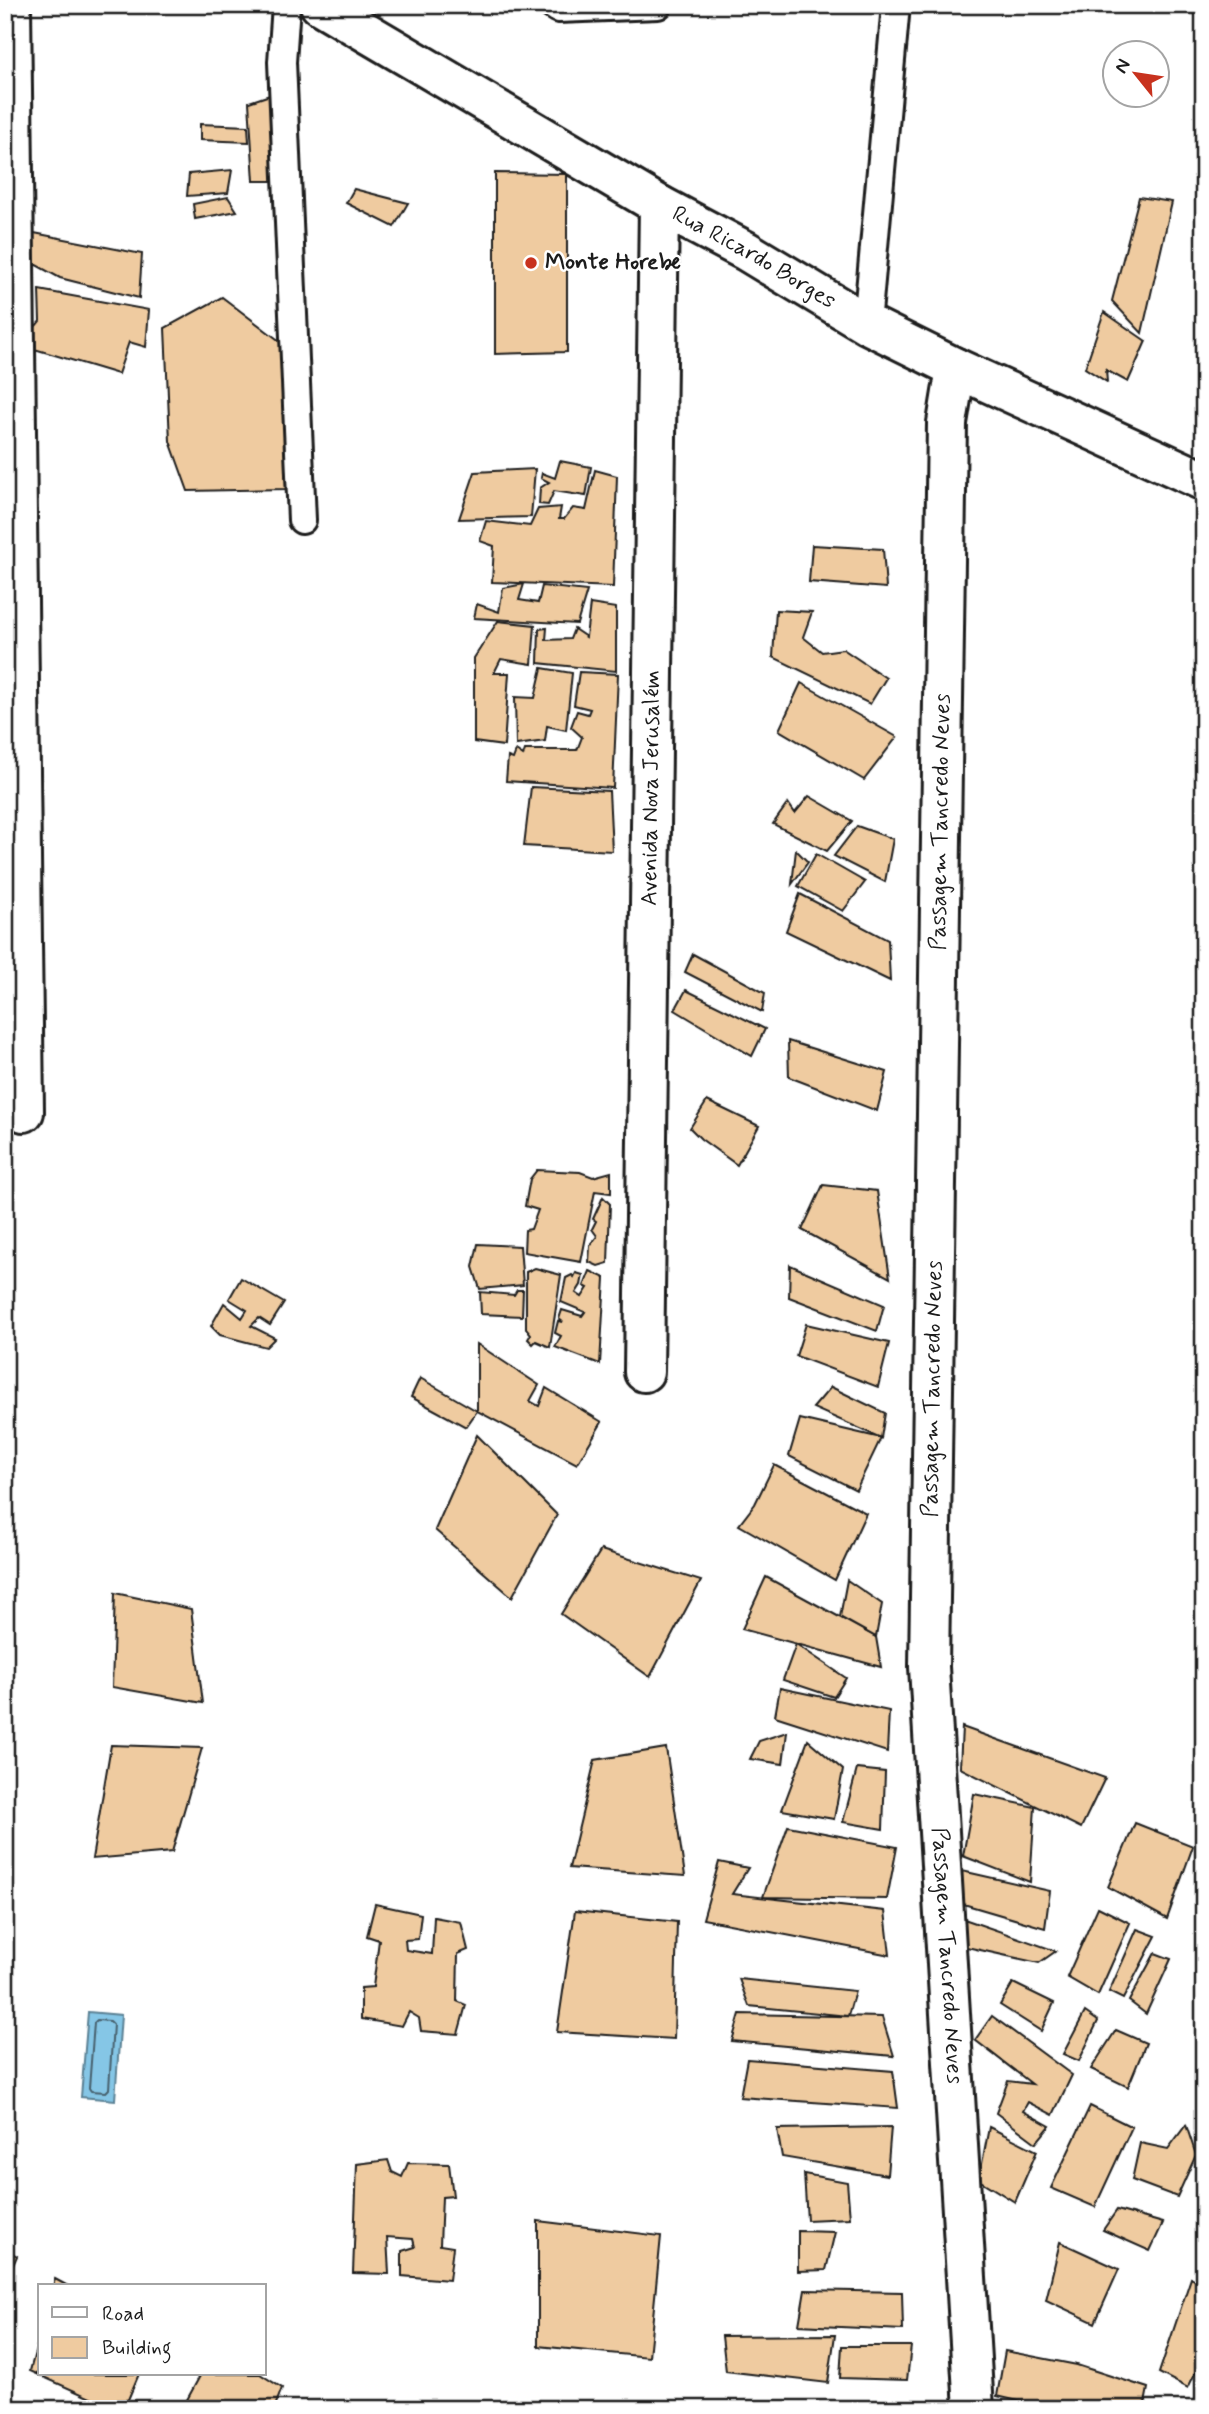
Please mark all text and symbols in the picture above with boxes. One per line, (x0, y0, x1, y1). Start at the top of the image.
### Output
north arrow (1100, 38, 1170, 108)
text: N (1109, 55, 1137, 78)
street label: Rua Ricardo Borges (666, 199, 841, 317)
place label: Monte Horebe (545, 248, 681, 278)
marker: Monte Horebe (523, 255, 539, 271)
street label: Avenida Nova Jerusalém (635, 670, 668, 906)
street label: Passagem Tancredo Neves (924, 693, 958, 951)
street label: Passagem Tancredo Neves (916, 1260, 950, 1518)
street label: Passagem Tancredo Neves (924, 1826, 969, 2085)
legend (38, 2284, 266, 2376)
text: Road (102, 2300, 144, 2328)
text: Building (102, 2334, 172, 2364)

